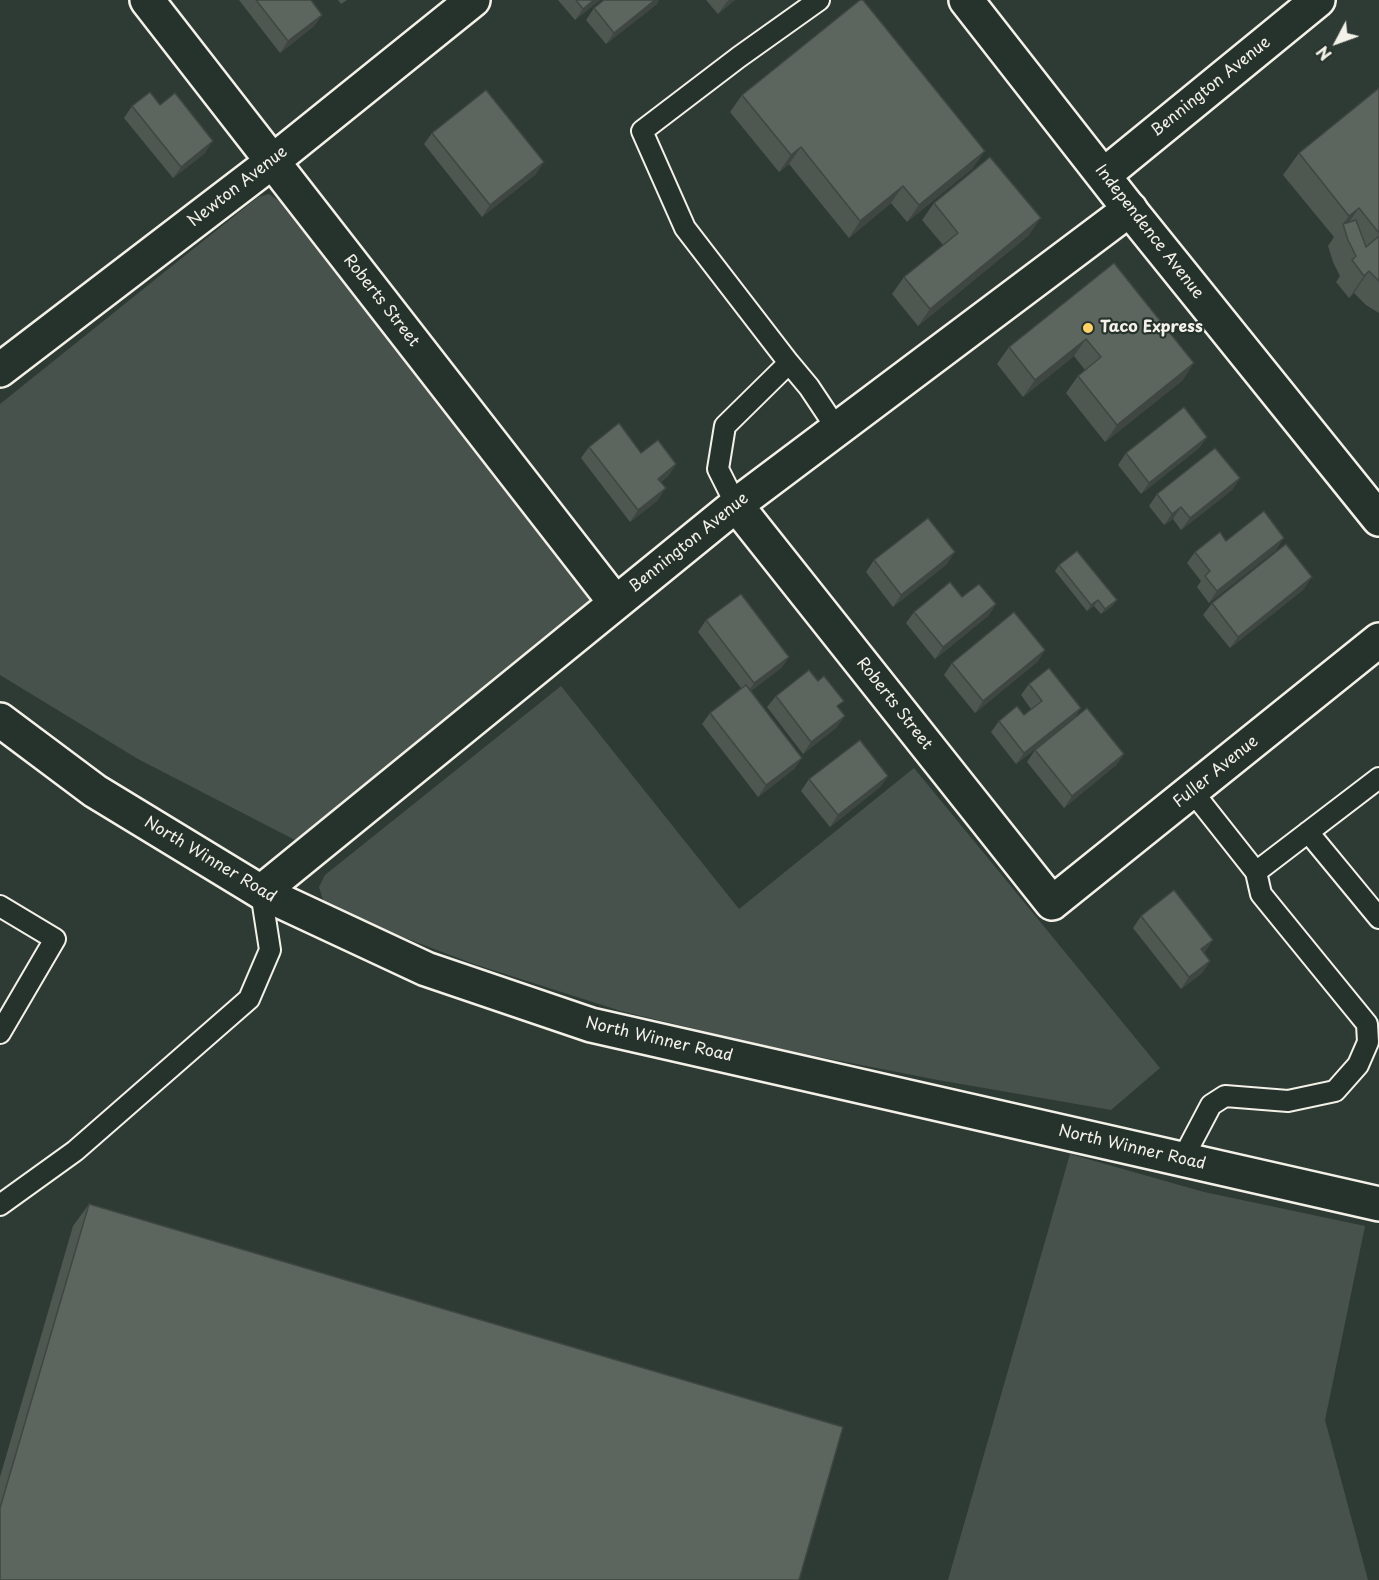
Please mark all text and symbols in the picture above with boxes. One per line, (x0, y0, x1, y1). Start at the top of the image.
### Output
north arrow (1307, 12, 1367, 72)
street label: Bennington Avenue (1147, 33, 1275, 141)
text: N (1310, 41, 1337, 66)
street label: Newton Avenue (185, 142, 291, 232)
street label: Independence Avenue (1091, 161, 1207, 303)
street label: Roberts Street (339, 251, 423, 351)
place label: Taco Express (1100, 318, 1203, 338)
marker: Taco Express (1081, 321, 1095, 335)
street label: Bennington Avenue (625, 489, 753, 597)
street label: Roberts Street (852, 654, 936, 754)
street label: Fuller Avenue (1170, 732, 1262, 812)
street label: North Winner Road (141, 813, 279, 907)
street label: North Winner Road (583, 1014, 735, 1066)
street label: North Winner Road (1056, 1122, 1208, 1174)

